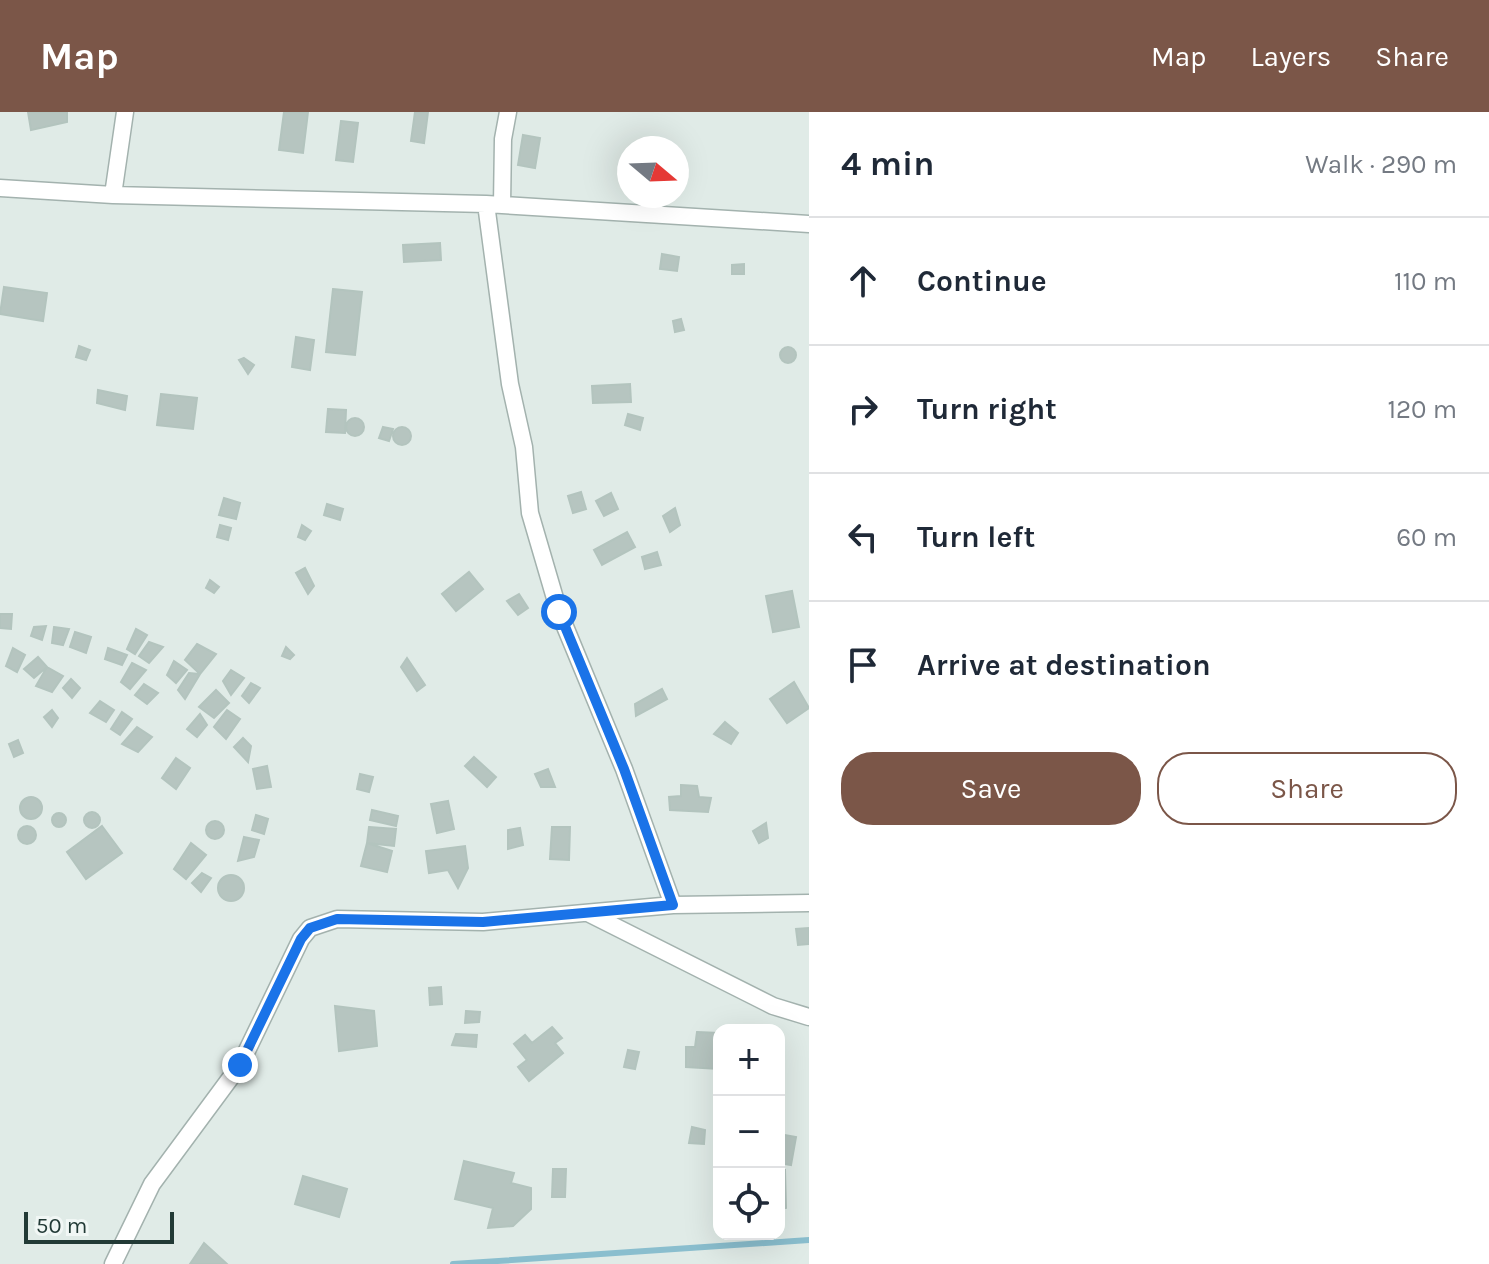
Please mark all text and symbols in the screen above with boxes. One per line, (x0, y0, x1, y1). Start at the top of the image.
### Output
text: Map (40, 34, 119, 79)
text: Map (1151, 40, 1206, 73)
text: Layers (1250, 40, 1331, 73)
text: Share (1375, 40, 1449, 73)
north arrow (617, 136, 689, 208)
text: 4 min (841, 144, 934, 184)
text: Walk · 290 m (1305, 149, 1457, 180)
icon: ahead (841, 259, 885, 303)
text: Continue (917, 263, 1047, 299)
text: 110 m (1394, 266, 1457, 297)
icon: right (841, 387, 885, 431)
text: Turn right (917, 391, 1057, 427)
text: 120 m (1387, 394, 1457, 425)
icon: left (841, 515, 885, 559)
text: Turn left (917, 519, 1035, 555)
text: 60 m (1396, 522, 1457, 553)
route start (541, 594, 577, 630)
icon: arrive (841, 643, 885, 687)
text: Arrive at destination (917, 647, 1211, 683)
button: Save (841, 752, 1141, 825)
button: Share (1157, 752, 1457, 825)
map controls (713, 1024, 785, 1240)
button: + (713, 1024, 785, 1096)
route end (222, 1047, 258, 1083)
button: − (713, 1096, 785, 1168)
button: locate (713, 1168, 785, 1240)
scale bar (24, 1208, 174, 1244)
text: 50 m (36, 1213, 87, 1239)

